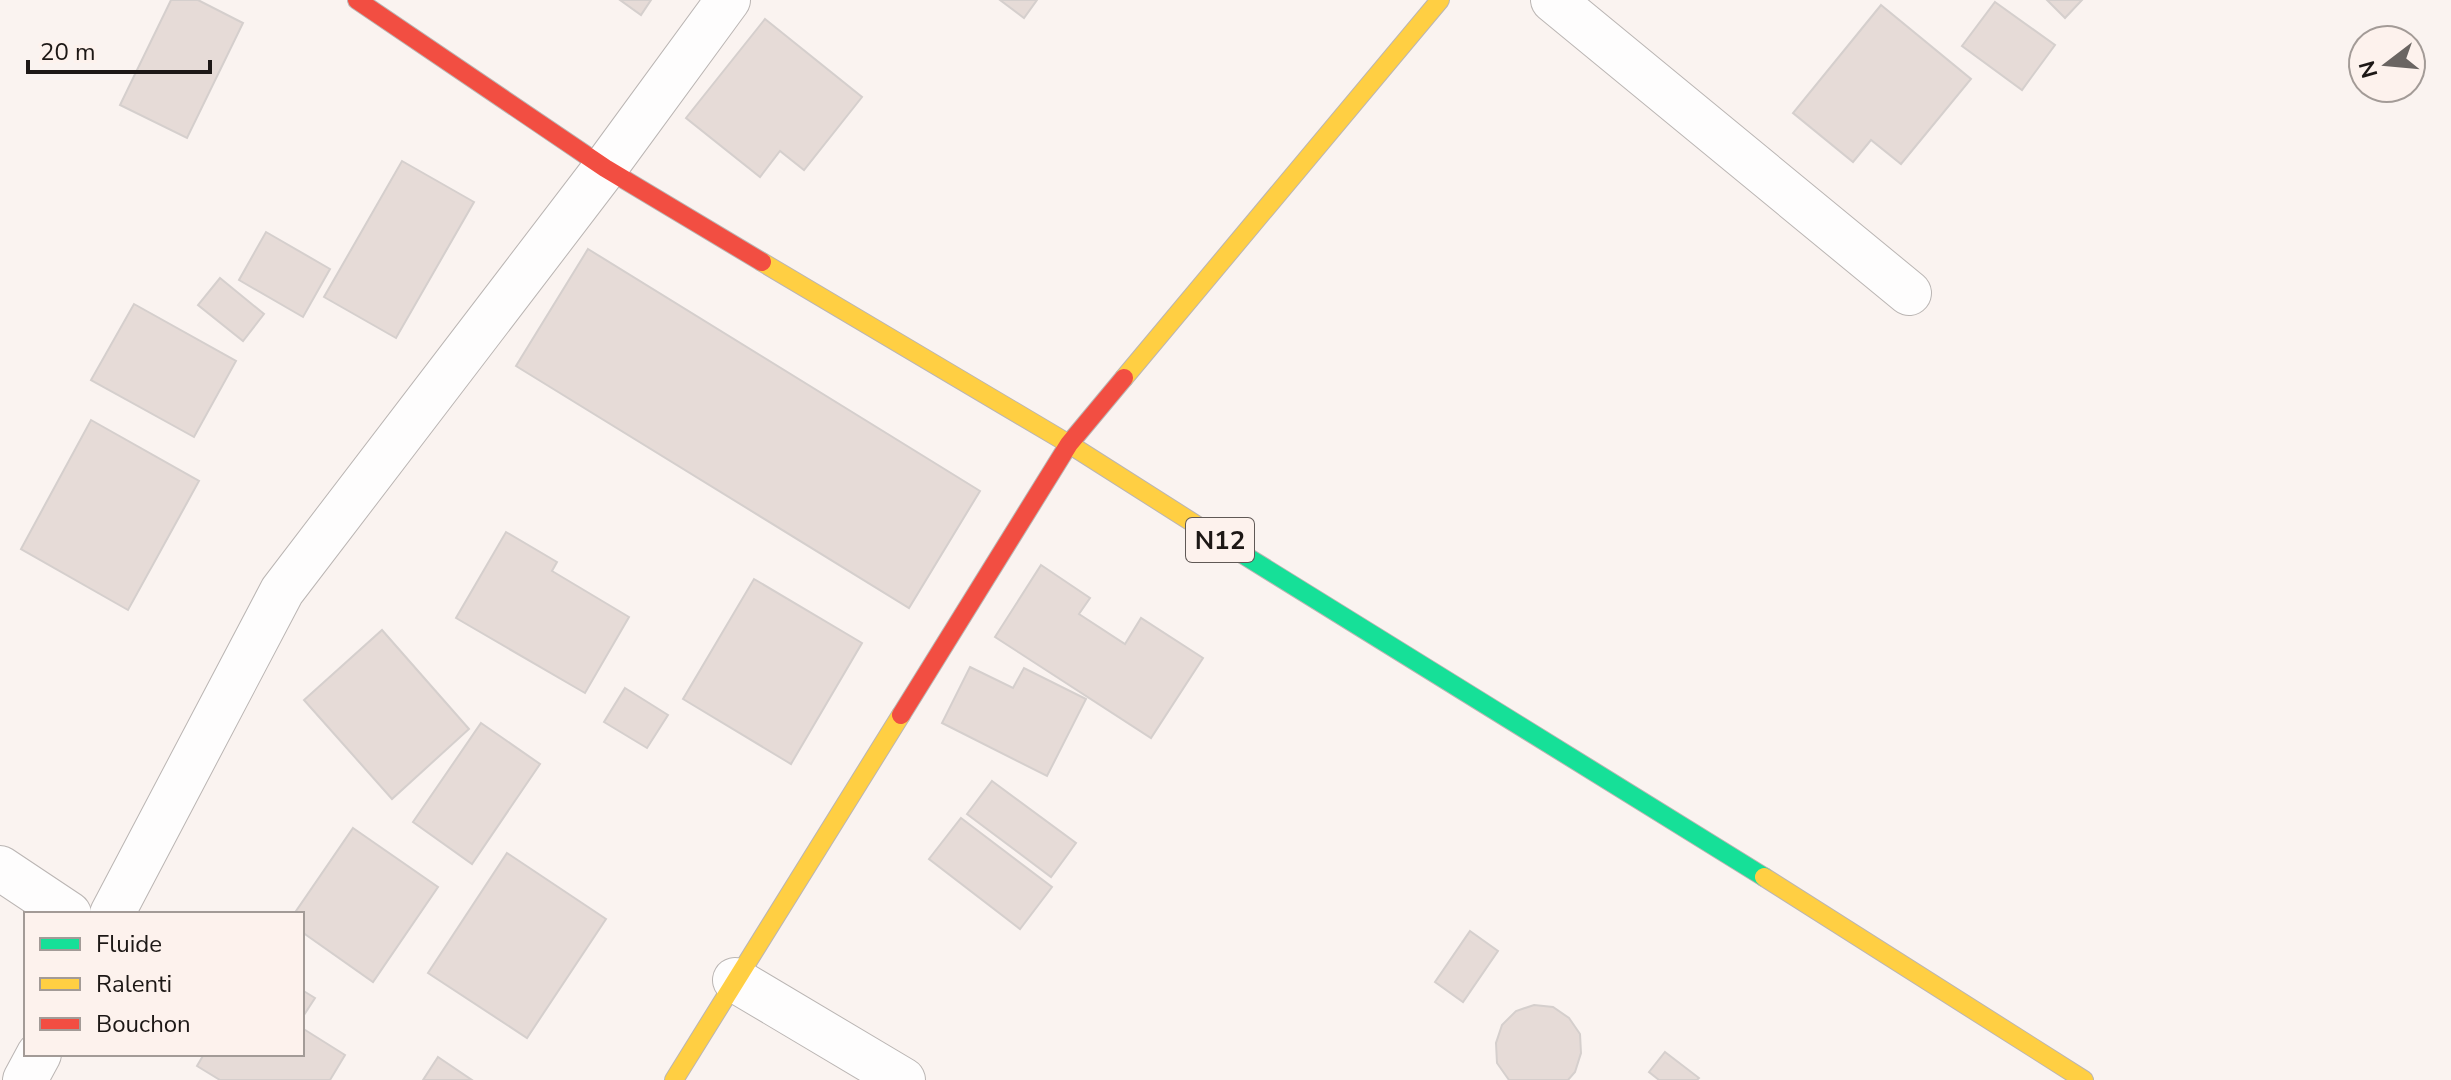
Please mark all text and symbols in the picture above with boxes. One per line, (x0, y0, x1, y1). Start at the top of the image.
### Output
scale bar (28, 24, 210, 74)
north arrow (2347, 24, 2427, 104)
text: 20 m (40, 36, 96, 68)
text: N (2352, 57, 2385, 81)
road number: N12 (1186, 518, 1254, 562)
legend (24, 912, 304, 1056)
text: Fluide (96, 928, 162, 960)
text: Ralenti (96, 968, 172, 1000)
text: Bouchon (96, 1008, 191, 1040)

